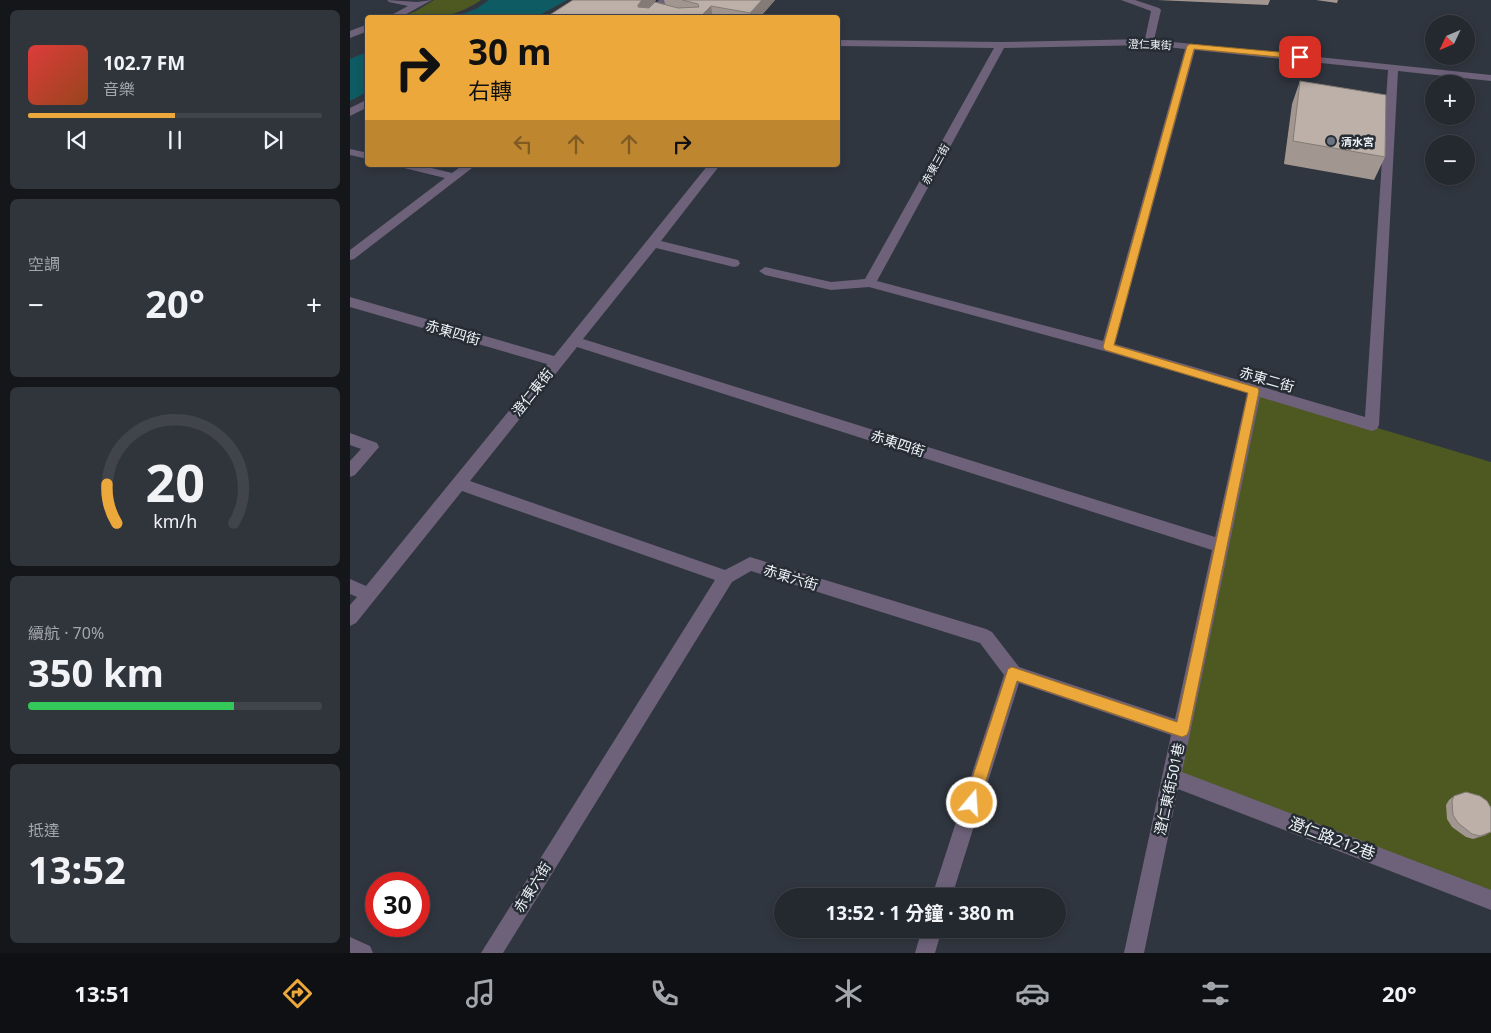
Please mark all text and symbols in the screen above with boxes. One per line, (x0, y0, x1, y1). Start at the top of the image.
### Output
north arrow (1425, 15, 1475, 65)
map controls (1425, 15, 1475, 185)
text: 30 m (468, 28, 551, 75)
icon: right (385, 35, 450, 100)
street label: 澄仁東街 (1128, 36, 1172, 52)
pin (1279, 36, 1321, 78)
icon: arrive (1286, 43, 1314, 71)
text: 102.7 FM (103, 50, 185, 76)
text: 右轉 (468, 75, 512, 105)
button: + (1425, 75, 1475, 125)
text: 音樂 (103, 78, 135, 100)
icon: previous (63, 126, 91, 154)
icon: pause (161, 126, 189, 154)
icon: next (259, 126, 287, 154)
icon: left (509, 130, 537, 158)
icon: ahead (562, 130, 590, 158)
icon: ahead (615, 130, 643, 158)
icon: right (668, 130, 696, 158)
place label: 清水宮 (1341, 134, 1374, 149)
marker: 清水宮 (1325, 135, 1337, 147)
button: − (1425, 135, 1475, 185)
street label: 赤東三街 (918, 141, 952, 187)
text: 空調 (28, 253, 60, 275)
text: 20° (145, 277, 205, 329)
text: − (28, 285, 44, 323)
text: + (306, 285, 322, 323)
street label: 赤東四街 (423, 315, 483, 349)
street label: 赤東二街 (1237, 362, 1297, 396)
street label: 澄仁東街 (507, 364, 557, 420)
street label: 赤東四街 (868, 425, 928, 461)
text: 20 (145, 446, 205, 517)
text: km/h (153, 509, 197, 533)
street label: 赤東六街 (761, 560, 821, 594)
text: 續航 · 70% (28, 622, 104, 644)
text: 350 km (28, 646, 164, 698)
street label: 澄仁東街501巷 (1150, 741, 1188, 837)
position arrow (945, 776, 997, 828)
street label: 澄仁路212巷 (1285, 811, 1379, 865)
text: 抵達 (28, 819, 60, 841)
text: 13:52 (28, 843, 126, 895)
street label: 赤東六街 (509, 858, 555, 916)
speed limit sign: 30 (365, 872, 430, 937)
text: 13:52 · 1 分鐘 · 380 m (825, 900, 1015, 926)
icon: directions (280, 976, 315, 1011)
icon: music (463, 976, 498, 1011)
icon: phone (647, 976, 682, 1011)
icon: climate (831, 976, 866, 1011)
icon: car (1015, 976, 1050, 1011)
icon: filters (1198, 976, 1233, 1011)
text: 13:51 (74, 978, 131, 1008)
text: 20° (1382, 978, 1417, 1008)

